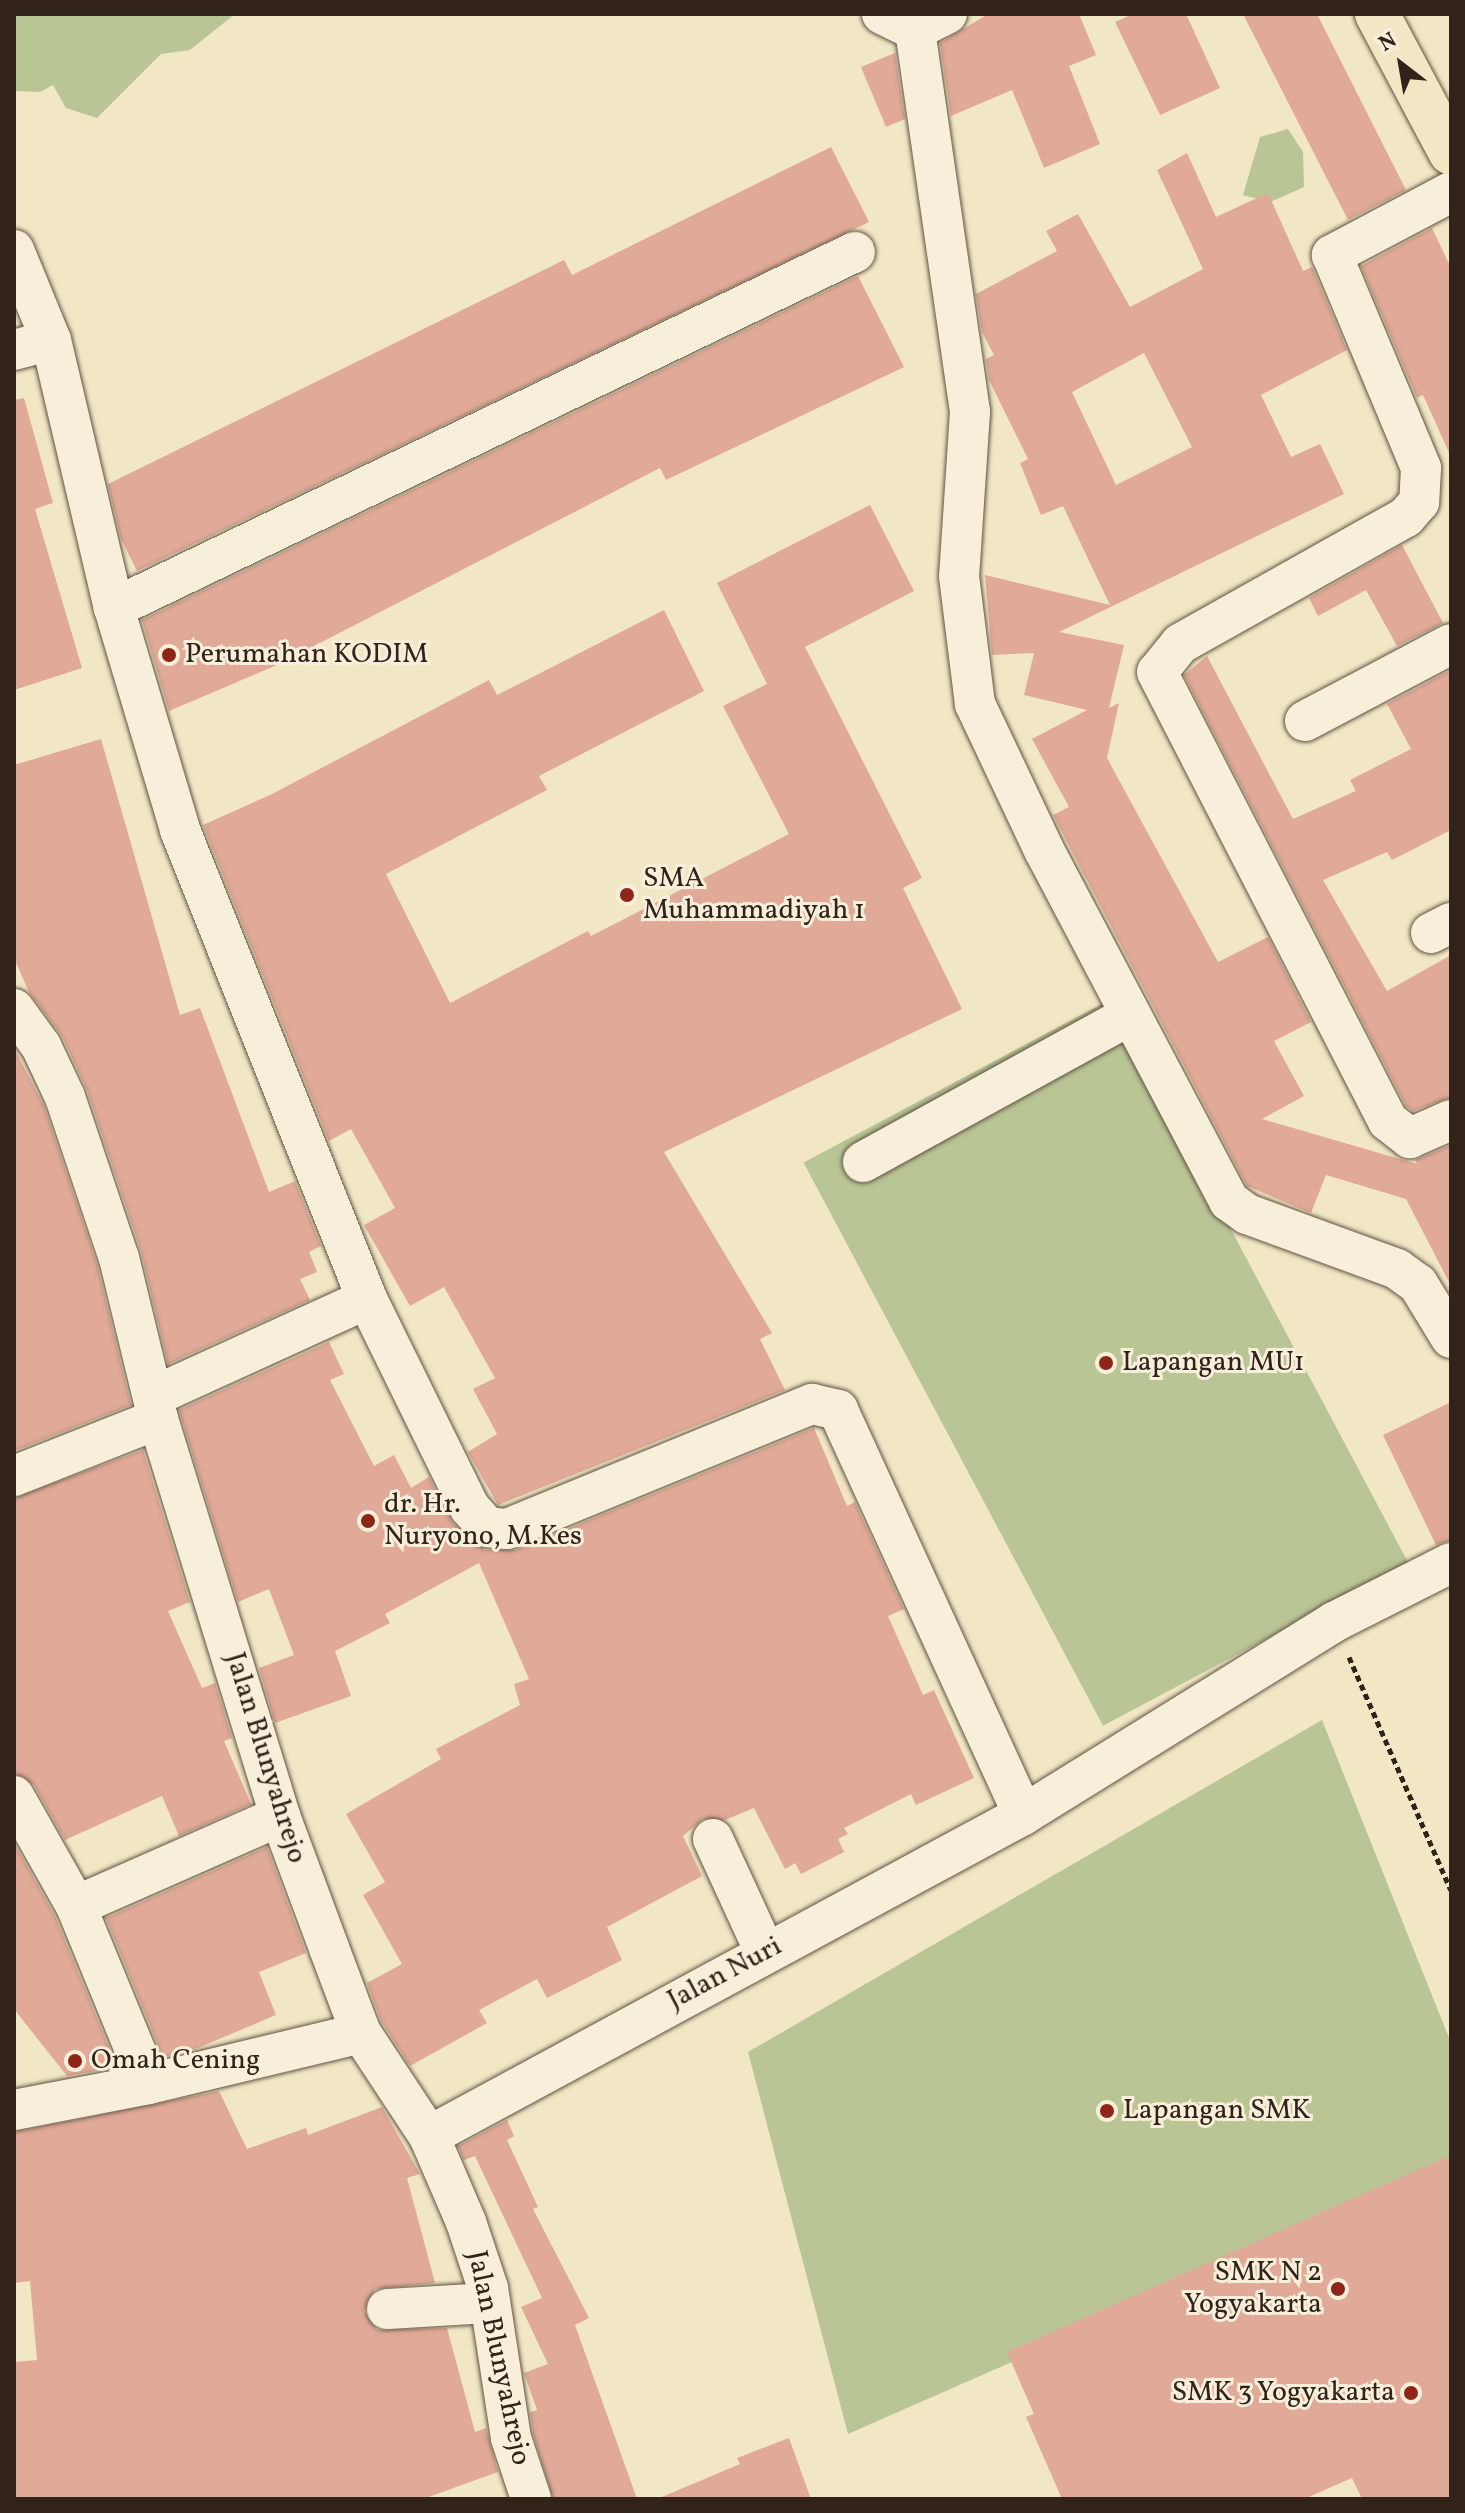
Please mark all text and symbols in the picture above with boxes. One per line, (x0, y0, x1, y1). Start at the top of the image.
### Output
north arrow (1361, 24, 1441, 104)
text: N (1374, 26, 1403, 60)
place label: Perumahan KODIM (185, 638, 428, 672)
marker: Perumahan KODIM (160, 646, 178, 664)
place label: SMA Muhammadiyah 1 (643, 862, 865, 928)
marker: SMA Muhammadiyah 1 (618, 886, 636, 904)
place label: Lapangan MU1 (1122, 1346, 1305, 1380)
marker: Lapangan MU1 (1097, 1354, 1115, 1372)
place label: dr. Hr. Nuryono, M.Kes (384, 1488, 582, 1554)
marker: dr. Hr. Nuryono, M.Kes (359, 1512, 377, 1530)
street label: Jalan Blunyahrejo (217, 1649, 313, 1867)
street label: Jalan Nuri (662, 1930, 788, 2018)
place label: Omah Cening (91, 2044, 260, 2078)
marker: Omah Cening (66, 2052, 84, 2070)
place label: Lapangan SMK (1123, 2094, 1310, 2128)
marker: Lapangan SMK (1098, 2102, 1116, 2120)
street label: Jalan Blunyahrejo (459, 2248, 537, 2468)
place label: SMK N 2 Yogyakarta (1184, 2256, 1322, 2322)
marker: SMK N 2 Yogyakarta (1329, 2280, 1347, 2298)
place label: SMK 3 Yogyakarta (1171, 2376, 1395, 2410)
marker: SMK 3 Yogyakarta (1402, 2384, 1420, 2402)

